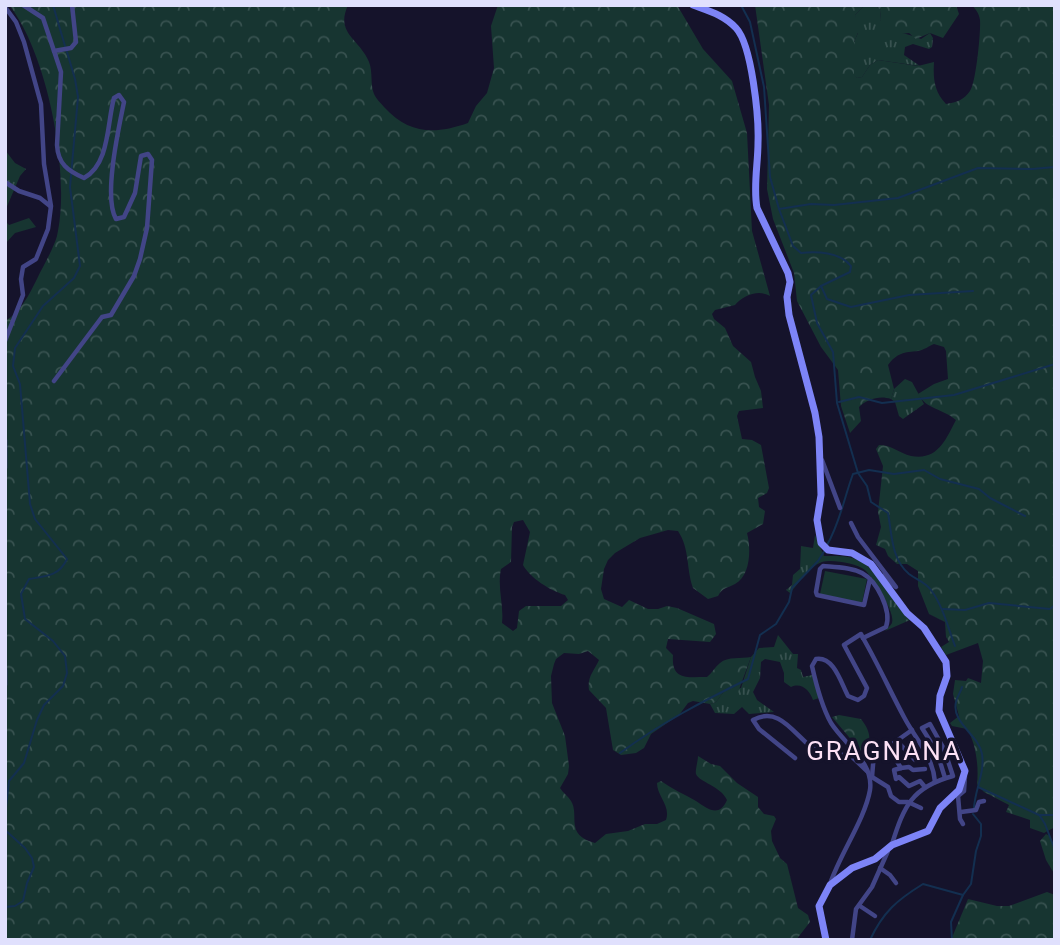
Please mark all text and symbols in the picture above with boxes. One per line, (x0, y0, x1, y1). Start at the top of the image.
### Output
district label: GRAGNANA (806, 736, 962, 766)

